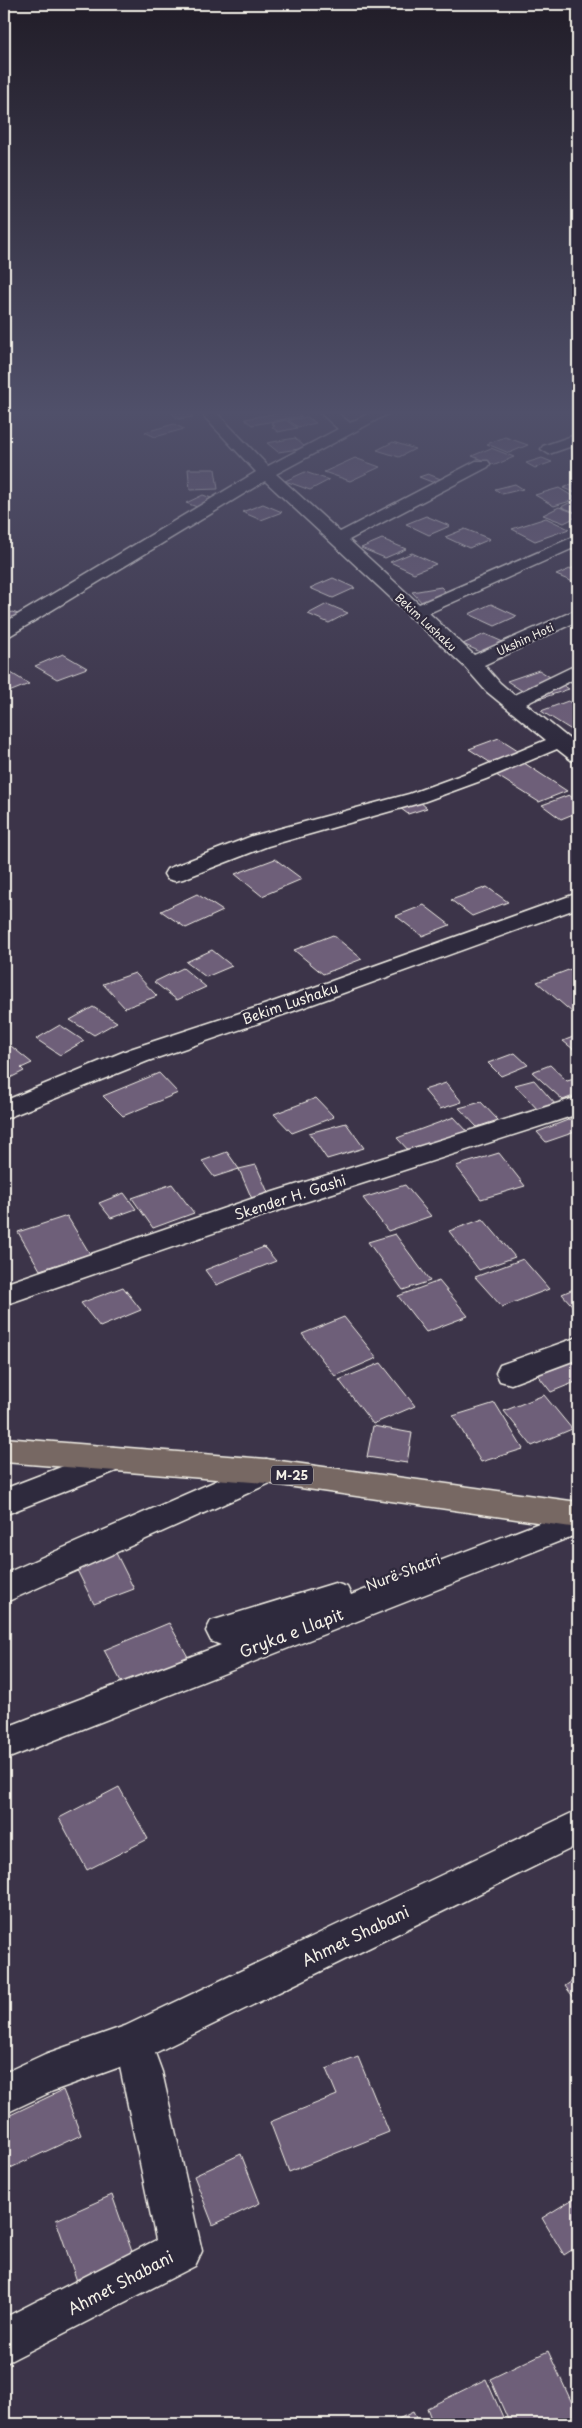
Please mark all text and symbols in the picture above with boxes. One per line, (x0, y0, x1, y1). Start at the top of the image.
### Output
street label: Bekim Lushaku (391, 589, 461, 655)
street label: Ukshin Hoti (494, 618, 556, 660)
street label: Bekim Lushaku (239, 977, 341, 1029)
street label: Skender H. Gashi (231, 1169, 349, 1225)
road number: M-25 (271, 1466, 313, 1484)
street label: Nurë Shatri (363, 1548, 444, 1596)
street label: Gryka e Llapit (236, 1601, 347, 1663)
street label: Ahmet Shabani (297, 1899, 413, 1971)
street label: Ahmet Shabani (63, 2244, 177, 2320)

